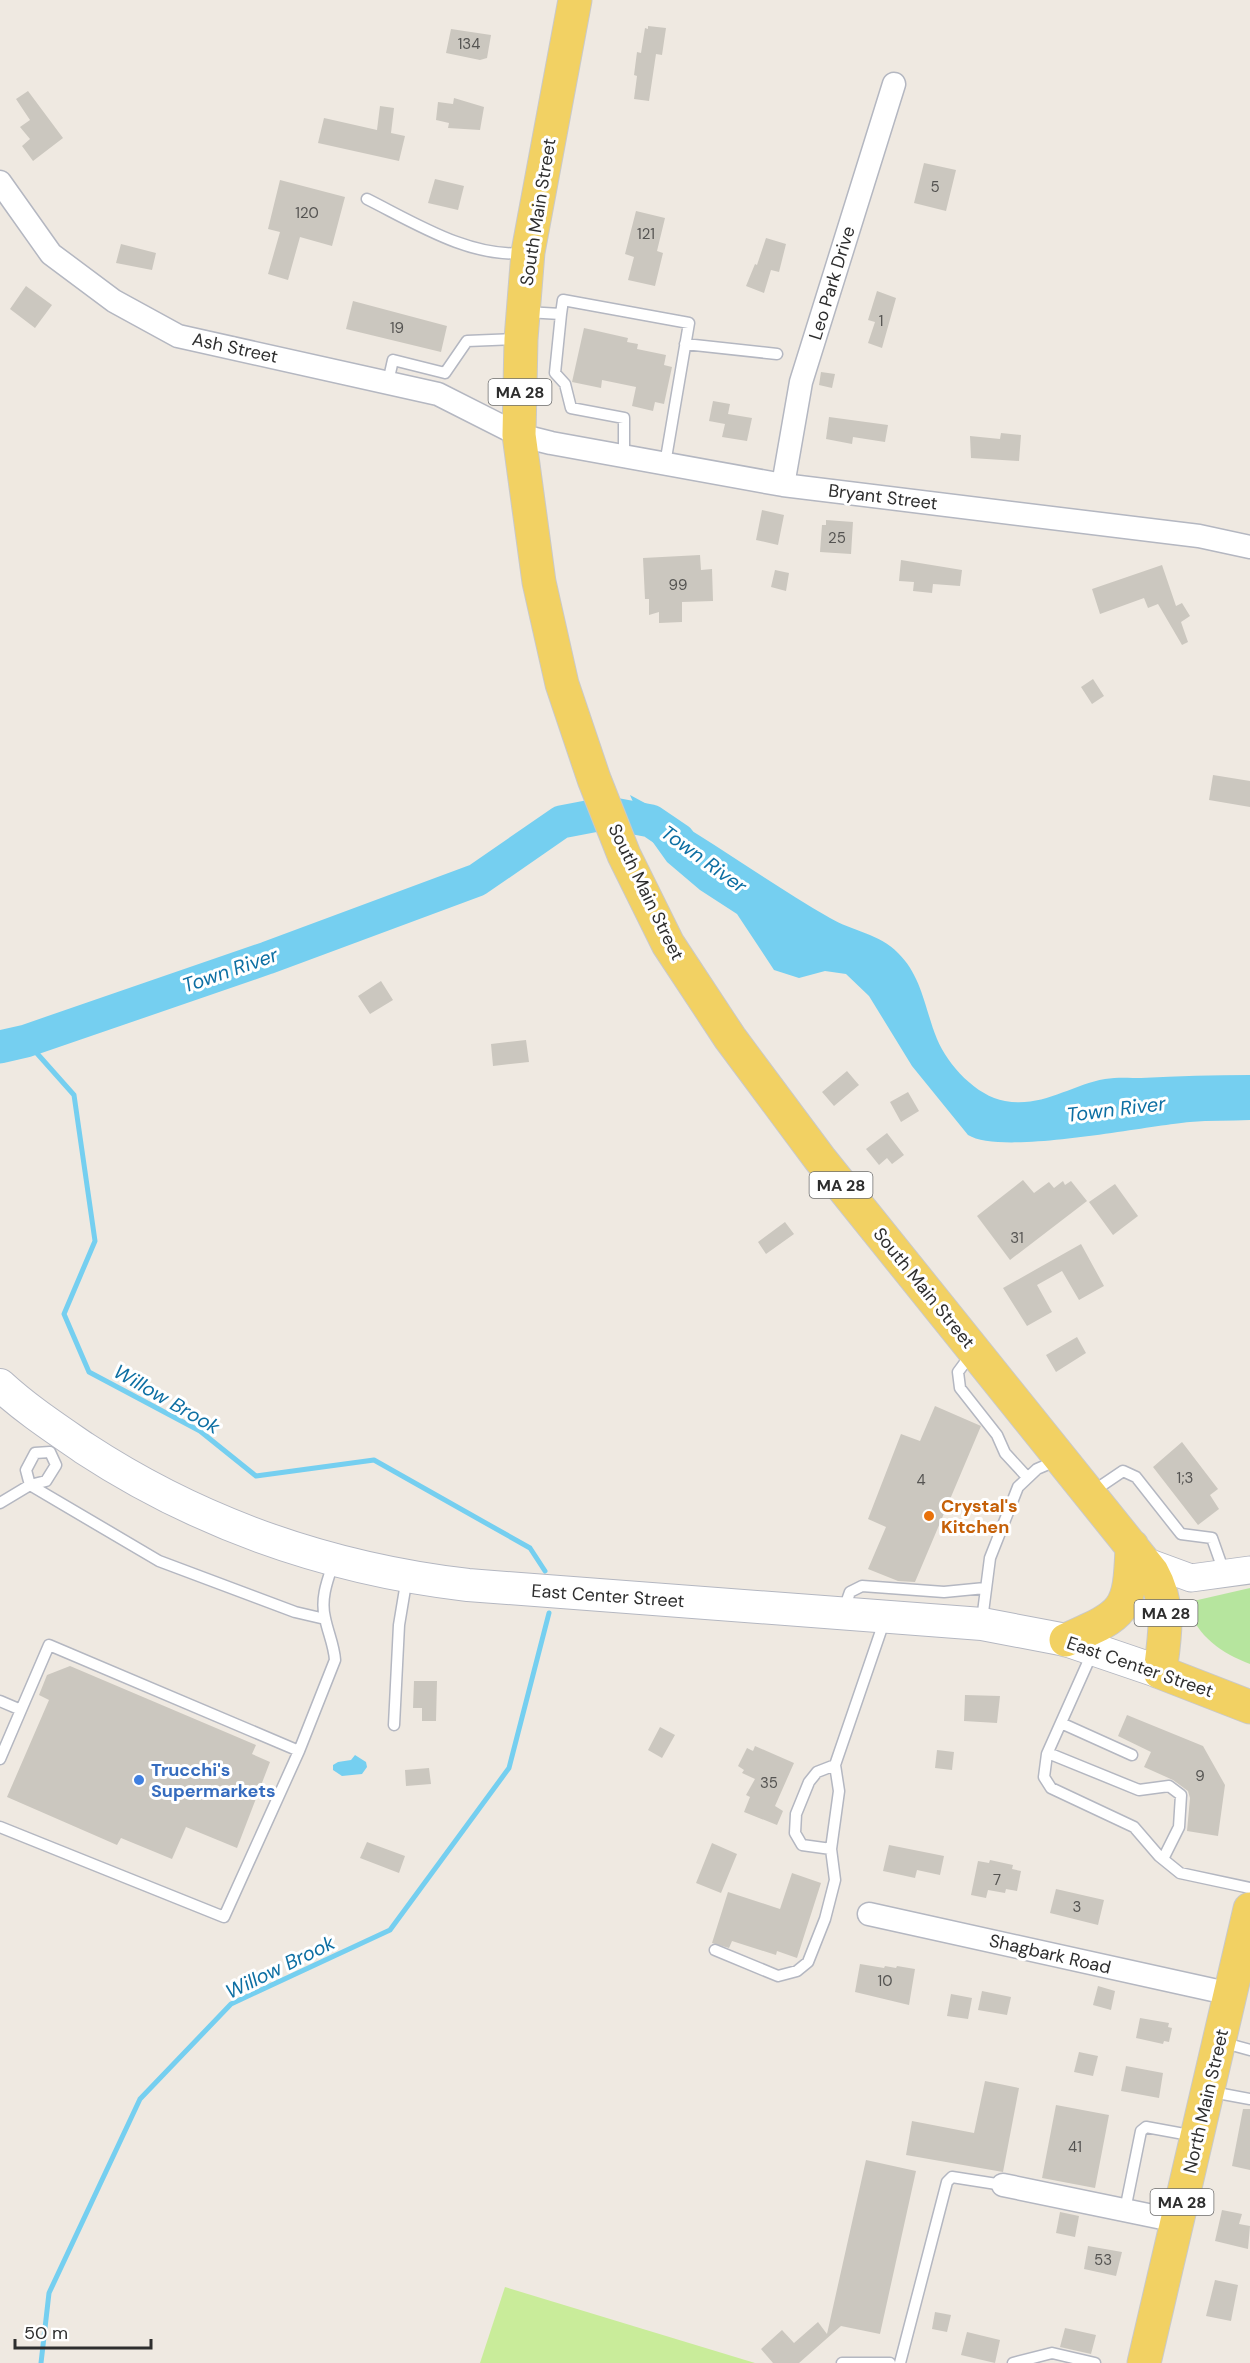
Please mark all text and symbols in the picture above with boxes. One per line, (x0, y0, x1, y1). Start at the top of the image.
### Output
house number: 134 (458, 34, 480, 54)
street label: South Main Street (514, 137, 562, 287)
house number: 5 (930, 177, 940, 197)
house number: 120 (295, 203, 319, 223)
street label: Leo Park Drive (803, 223, 861, 343)
house number: 121 (637, 224, 655, 244)
house number: 1 (879, 311, 883, 331)
house number: 19 (390, 318, 404, 338)
street label: Ash Street (190, 327, 280, 369)
road number: MA 28 (488, 379, 552, 405)
street label: Bryant Street (827, 478, 939, 516)
house number: 25 (828, 528, 846, 548)
house number: 99 (669, 575, 687, 595)
water label: Town River (656, 819, 752, 899)
street label: South Main Street (603, 820, 689, 964)
water label: Town River (179, 941, 282, 999)
water label: Town River (1065, 1090, 1168, 1128)
road number: MA 28 (810, 1172, 872, 1198)
street label: South Main Street (868, 1223, 980, 1353)
house number: 31 (1010, 1228, 1024, 1248)
water label: Willow Brook (109, 1358, 226, 1440)
house number: 1;3 (1177, 1468, 1193, 1488)
house number: 4 (916, 1470, 926, 1490)
place label: Crystal's Kitchen (941, 1494, 1018, 1539)
marker: Crystal's Kitchen (922, 1509, 936, 1523)
street label: East Center Street (531, 1579, 685, 1613)
road number: MA 28 (1134, 1600, 1198, 1626)
street label: East Center Street (1064, 1631, 1216, 1703)
place label: Trucchi's Supermarkets (151, 1758, 276, 1803)
house number: 9 (1195, 1766, 1205, 1786)
marker: Trucchi's Supermarkets (132, 1773, 146, 1787)
house number: 35 (760, 1773, 778, 1793)
house number: 7 (993, 1870, 1001, 1890)
house number: 3 (1073, 1897, 1081, 1917)
street label: Shagbark Road (987, 1928, 1113, 1980)
water label: Willow Brook (221, 1929, 340, 2005)
house number: 10 (878, 1971, 892, 1991)
street label: North Main Street (1178, 2027, 1234, 2175)
house number: 41 (1068, 2137, 1082, 2157)
road number: MA 28 (1150, 2189, 1214, 2215)
house number: 53 (1094, 2250, 1112, 2270)
scale bar (15, 2312, 152, 2350)
text: 50 m (24, 2321, 68, 2345)

